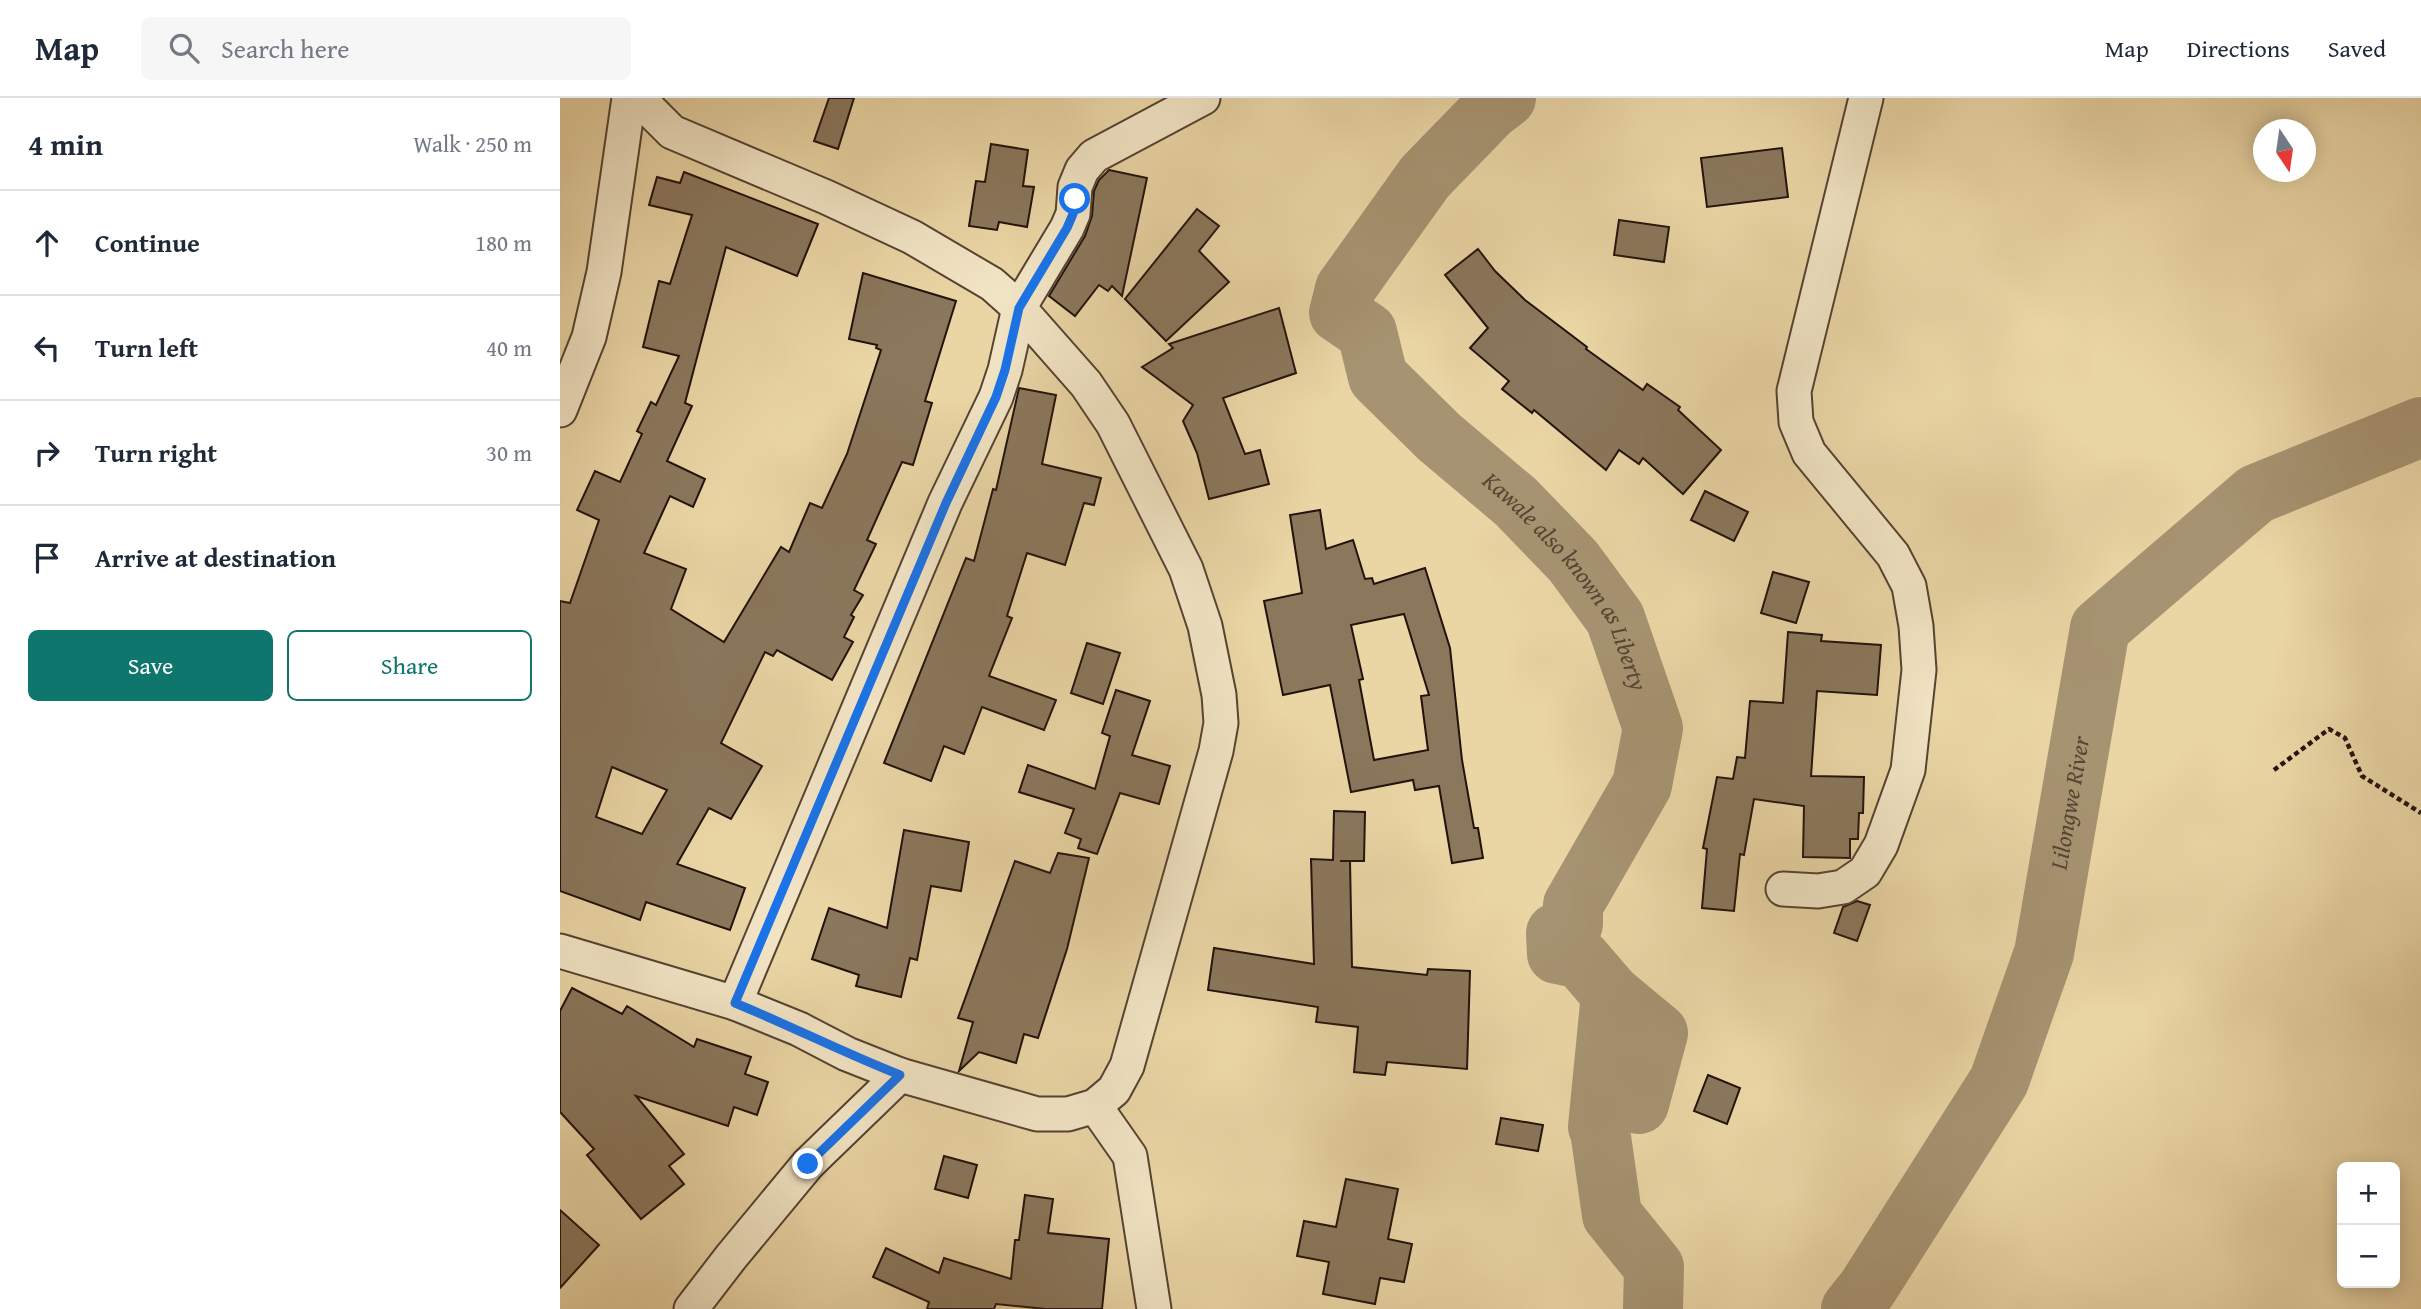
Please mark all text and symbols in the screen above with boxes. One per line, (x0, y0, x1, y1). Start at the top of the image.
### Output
search box (141, 17, 631, 80)
text: Map (35, 24, 99, 72)
icon: search (165, 29, 203, 67)
text: Search here (221, 29, 349, 68)
text: Map (2105, 31, 2149, 66)
text: Directions (2187, 31, 2290, 66)
text: Saved (2328, 31, 2386, 66)
north arrow (2253, 119, 2316, 182)
text: 4 min (28, 122, 103, 166)
text: Walk · 250 m (413, 127, 532, 160)
route start (1059, 183, 1090, 214)
text: Continue (95, 223, 200, 262)
icon: ahead (28, 224, 66, 262)
text: 180 m (475, 226, 532, 259)
text: Turn left (95, 328, 198, 367)
icon: left (28, 329, 66, 367)
text: 40 m (486, 331, 532, 364)
text: Turn right (95, 433, 217, 472)
icon: right (28, 434, 66, 472)
text: 30 m (486, 436, 532, 469)
water label: Kawale also known as Liberty (1474, 462, 1657, 695)
text: Arrive at destination (95, 538, 336, 577)
icon: arrive (28, 539, 66, 577)
button: Save (28, 630, 273, 701)
button: Share (287, 630, 532, 701)
water label: Lilongwe River (2041, 732, 2098, 873)
route end (792, 1148, 823, 1179)
map controls (2337, 1162, 2400, 1288)
button: + (2337, 1162, 2400, 1225)
button: − (2337, 1225, 2400, 1288)

